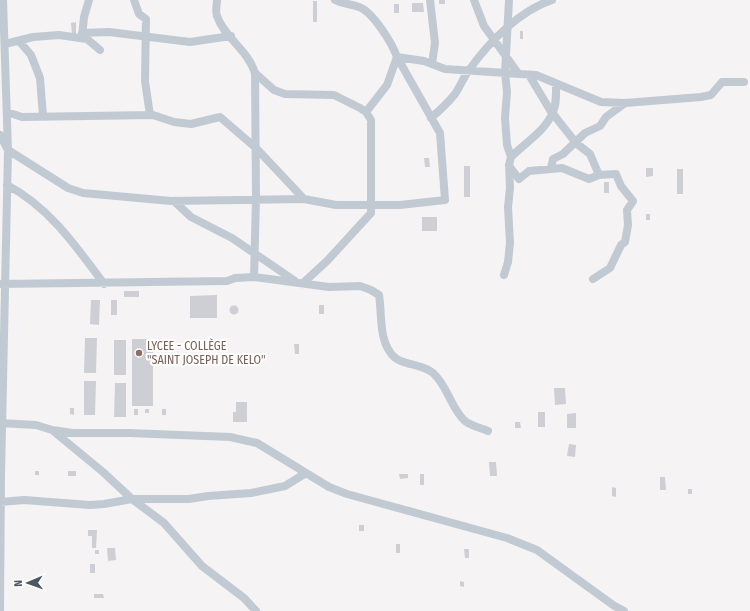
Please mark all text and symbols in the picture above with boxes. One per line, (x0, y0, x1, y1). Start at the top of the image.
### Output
place label: LYCEE - COLLÈGE "SAINT JOSEPH DE KELO" (147, 338, 266, 367)
marker: LYCEE - COLLÈGE "SAINT JOSEPH DE KELO" (134, 348, 144, 358)
north arrow (8, 563, 48, 603)
text: N (12, 580, 25, 587)

